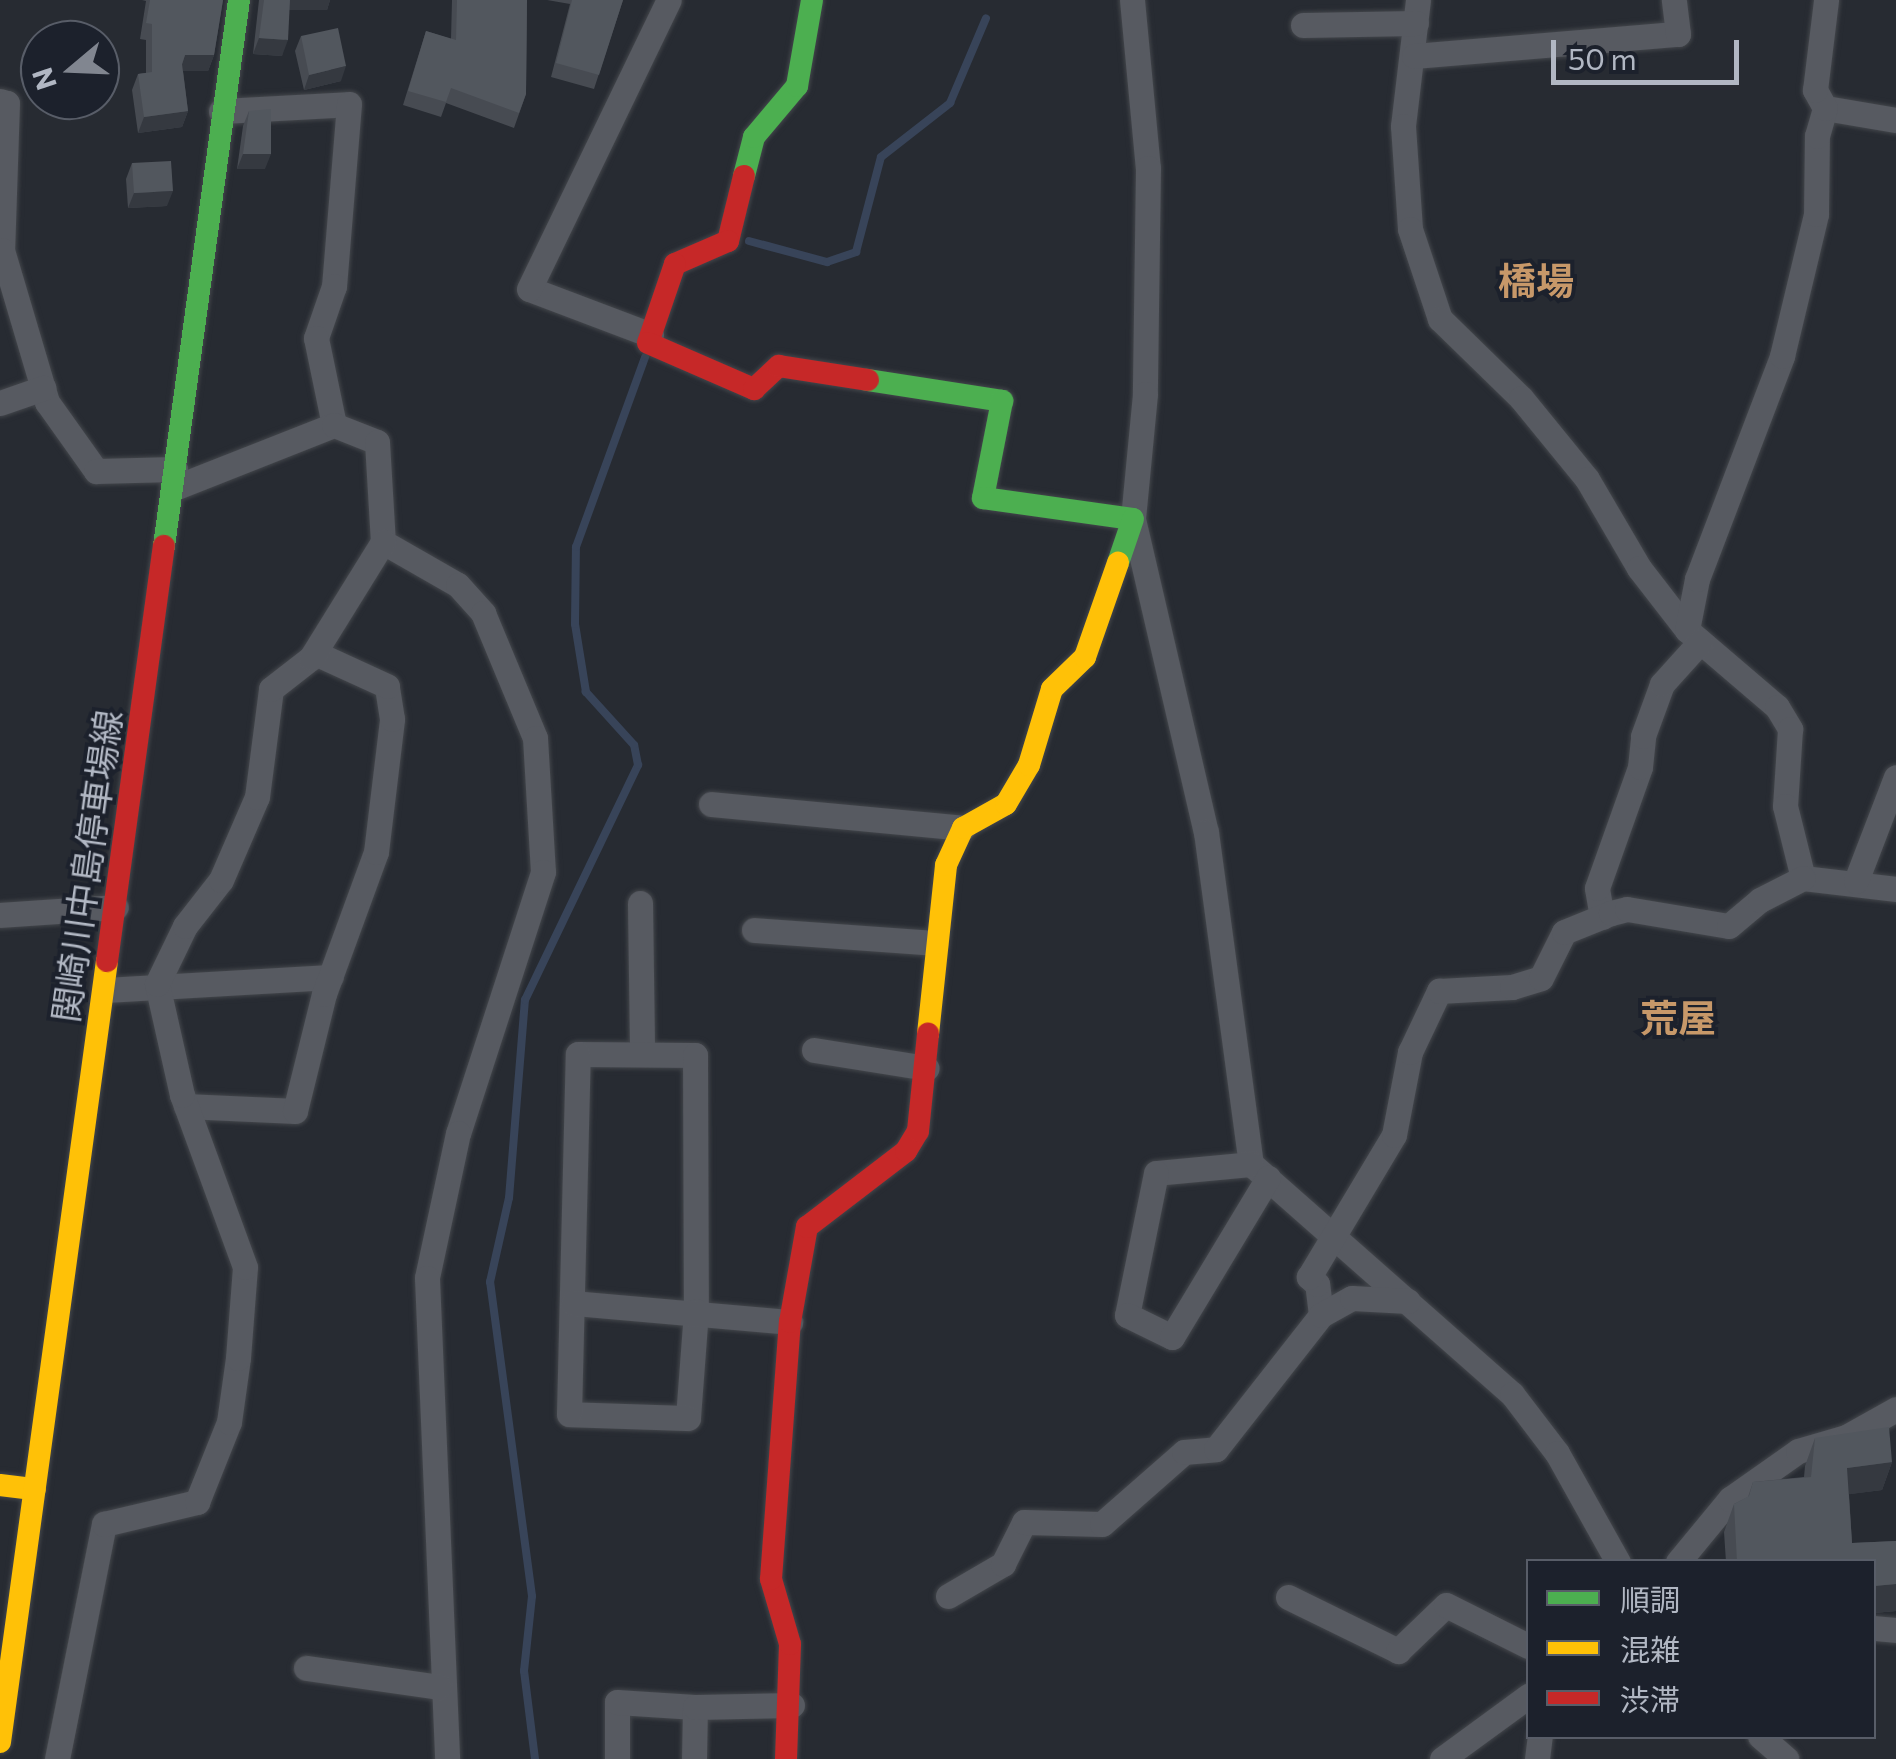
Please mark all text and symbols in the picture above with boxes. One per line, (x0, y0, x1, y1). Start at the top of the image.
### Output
north arrow (20, 20, 120, 120)
scale bar (1556, 20, 1744, 82)
text: 50 m (1568, 39, 1637, 76)
text: N (24, 64, 63, 95)
district label: 橋場 (1498, 257, 1574, 303)
street label: 関崎川中島停車場線 (43, 707, 129, 1025)
district label: 荒屋 (1640, 994, 1716, 1040)
legend (1526, 1559, 1876, 1739)
text: 順調 (1620, 1580, 1680, 1617)
text: 混雑 (1620, 1630, 1680, 1667)
text: 渋滞 (1620, 1680, 1680, 1717)

